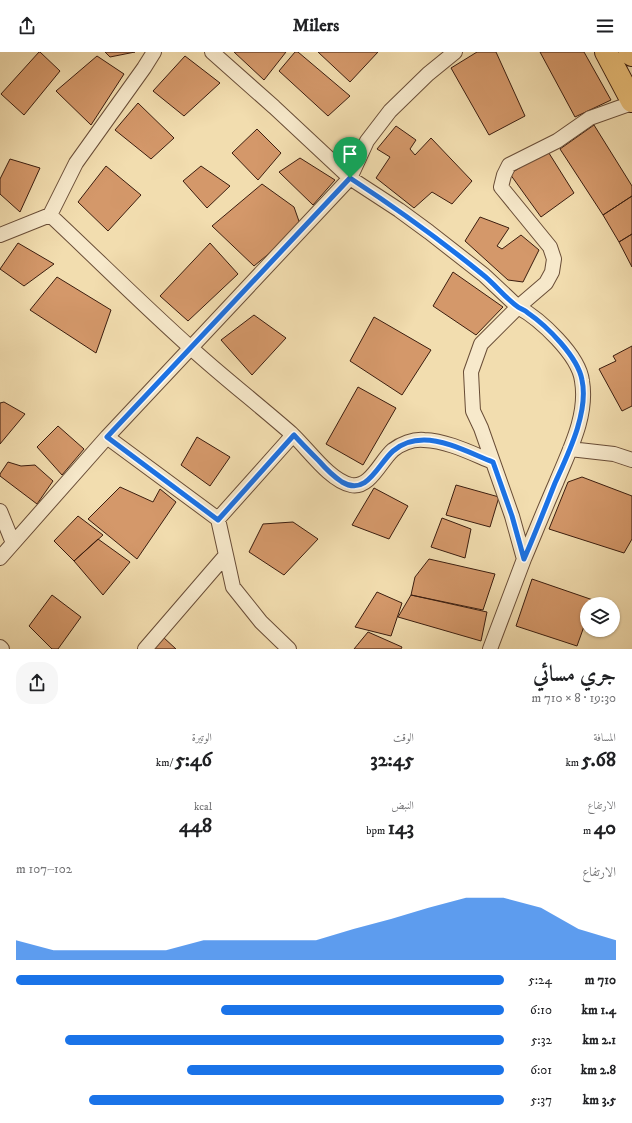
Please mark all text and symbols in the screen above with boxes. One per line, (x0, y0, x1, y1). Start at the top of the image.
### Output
icon: share (16, 15, 38, 37)
text: Milers (293, 15, 339, 37)
icon: menu (594, 15, 616, 37)
pin (333, 137, 367, 178)
icon: arrive (339, 143, 361, 165)
map controls (580, 597, 620, 637)
button: layers (580, 597, 620, 637)
text: جري مسائي (533, 661, 616, 688)
button: share (16, 662, 58, 704)
text: 19:30 · 8 × 710 m (531, 690, 616, 706)
text: الوتيرة (192, 731, 212, 745)
text: الوقت (393, 731, 414, 745)
text: المسافة (594, 731, 616, 745)
text: 5:46 (175, 748, 212, 773)
text: 32:45 (370, 748, 414, 773)
text: 5.68 (582, 748, 616, 773)
text: /km (156, 756, 175, 770)
text: km (565, 756, 582, 770)
text: النبض (391, 799, 414, 813)
text: الارتفاع (587, 799, 616, 813)
text: kcal (194, 800, 212, 814)
text: 448 (179, 814, 212, 839)
text: 143 (388, 816, 414, 841)
text: 40 (594, 816, 616, 841)
text: bpm (366, 824, 388, 838)
text: m (583, 824, 594, 838)
text: 102–107 m (16, 861, 72, 877)
text: الارتفاع (582, 864, 616, 880)
text: 5:24 (528, 972, 552, 988)
text: 710 m (585, 972, 616, 988)
text: 6:10 (530, 1002, 552, 1018)
text: 1.4 km (582, 1002, 616, 1018)
text: 5:32 (531, 1032, 552, 1048)
text: 2.1 km (583, 1032, 616, 1048)
text: 6:01 (530, 1062, 552, 1078)
text: 2.8 km (581, 1062, 616, 1078)
text: 5:37 (530, 1092, 552, 1108)
text: 3.5 km (583, 1092, 616, 1108)

